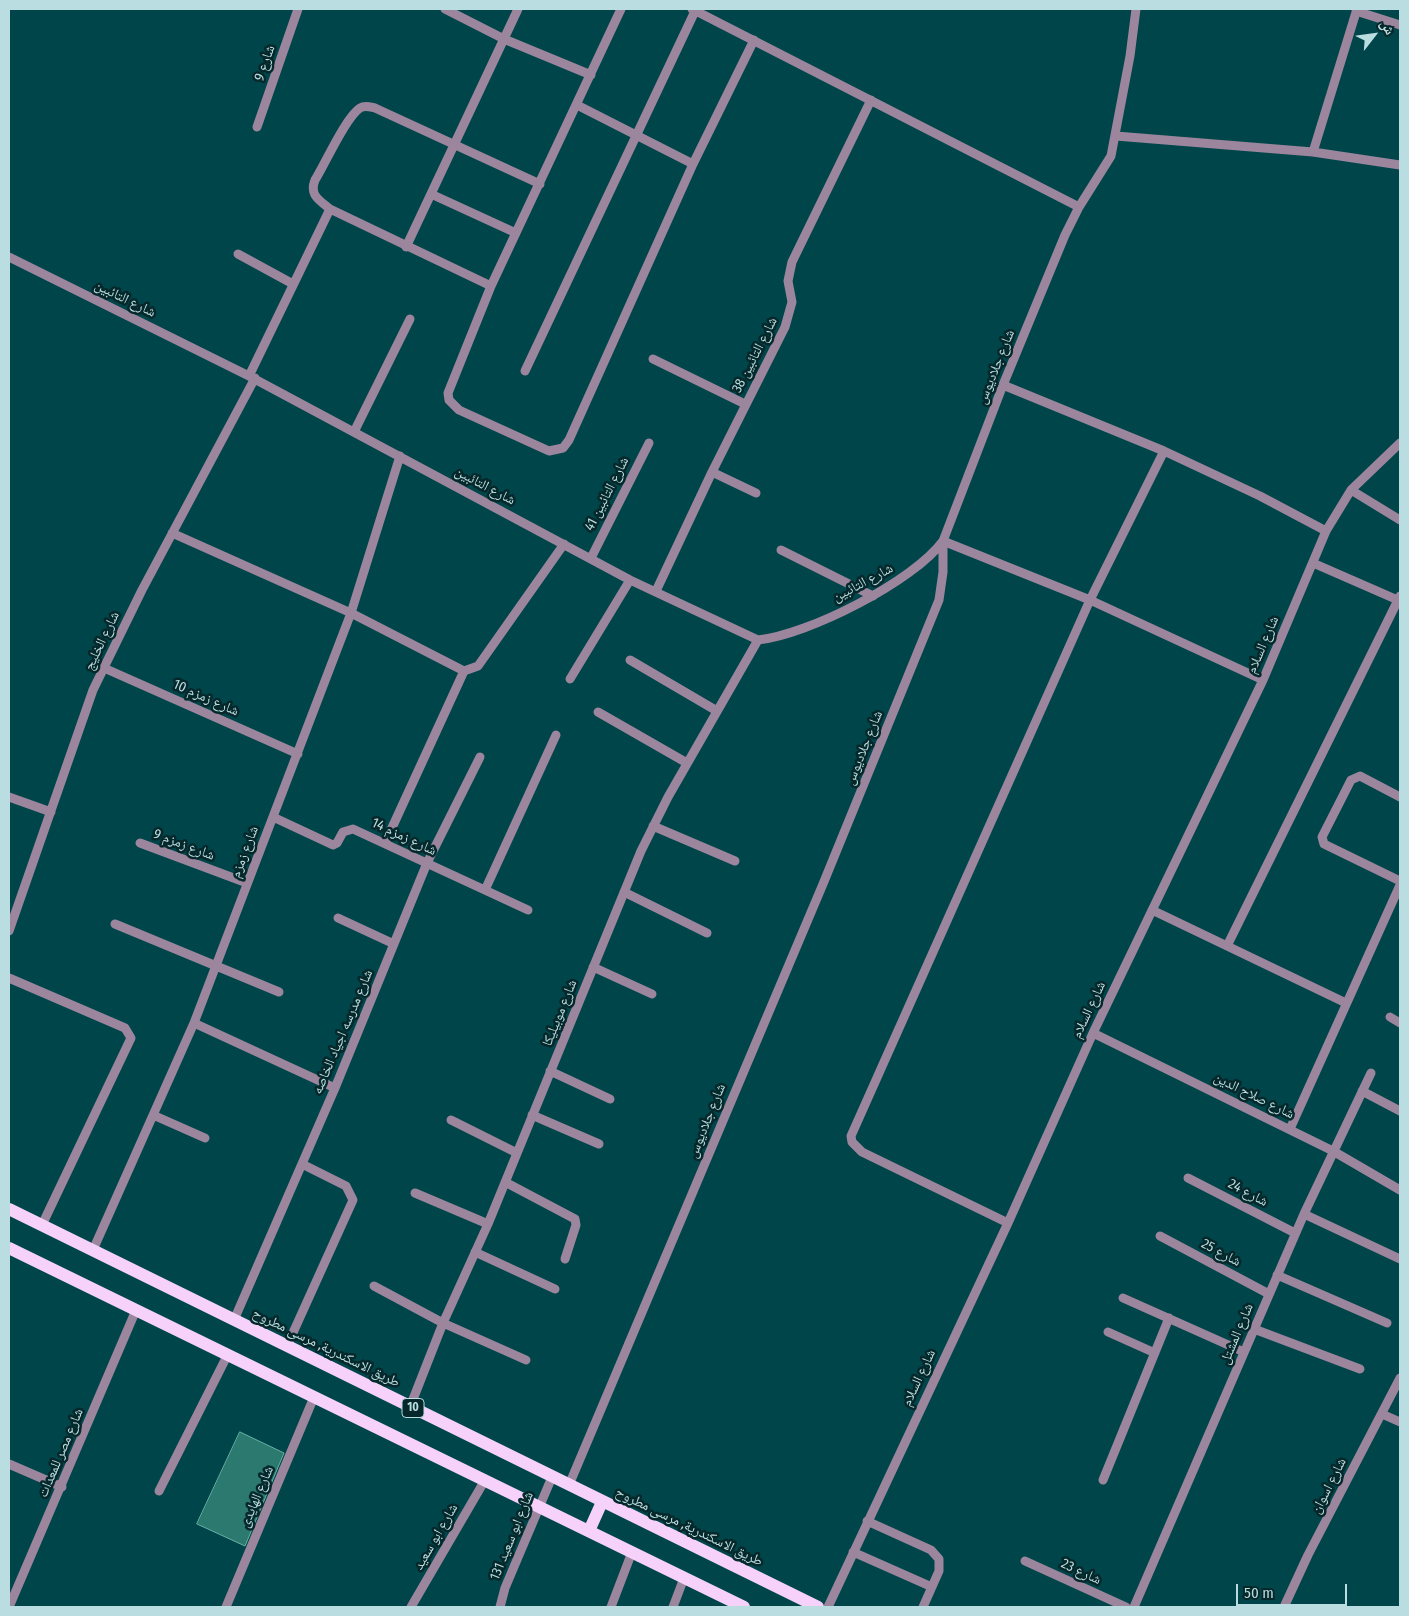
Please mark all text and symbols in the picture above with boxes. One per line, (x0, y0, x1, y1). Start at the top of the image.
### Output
north arrow (1349, 10, 1399, 60)
text: ش (1376, 17, 1398, 38)
street label: شارع 9 (251, 43, 279, 83)
street label: شارع التائبين (92, 277, 158, 321)
street label: شارع التائبين 38 (729, 314, 781, 396)
street label: شارع جلاديوس (973, 327, 1019, 407)
street label: شارع التائبين 41 (581, 454, 633, 534)
street label: شارع التائبين (452, 463, 518, 509)
street label: شارع التائبين (830, 560, 896, 606)
street label: شارع الخليج (81, 609, 123, 673)
street label: شارع السلام (1243, 614, 1283, 676)
street label: شارع زمزم 10 (171, 676, 241, 720)
street label: شارع جلاديوس (841, 708, 887, 788)
street label: شارع زمزم 14 (369, 815, 439, 859)
street label: شارع زمزم (227, 824, 263, 880)
street label: شارع زمزم 9 (151, 826, 217, 864)
street label: شارع مدرسه اجياد الخاصه (309, 967, 377, 1097)
street label: شارع موبيليكا (539, 977, 581, 1049)
street label: شارع السلام (1069, 979, 1109, 1041)
street label: شارع صلاح الدين (1211, 1069, 1297, 1123)
street label: شارع جلاديوس (684, 1081, 730, 1161)
street label: شارع 24 (1225, 1176, 1271, 1210)
street label: شارع 25 (1198, 1236, 1244, 1270)
street label: شارع المشتل (1217, 1301, 1257, 1367)
street label: طريق الاسكندرية, مرسى مطروح (249, 1305, 403, 1391)
street label: شارع السلام (899, 1347, 939, 1409)
road number: 10 (402, 1399, 424, 1418)
street label: شارع مصر للمعدات (35, 1406, 87, 1500)
street label: شارع اسوان (1308, 1455, 1350, 1517)
street label: شارع الهايدى (237, 1464, 277, 1530)
street label: طريق الاسكندرية, مرسى مطروح (612, 1484, 766, 1570)
street label: شارع ابو سعيد 131 (487, 1489, 537, 1583)
street label: شارع ابو سعيد (410, 1501, 462, 1573)
street label: شارع 23 (1058, 1555, 1104, 1589)
scale bar (1239, 1574, 1350, 1606)
text: 50 m (1244, 1584, 1274, 1602)

